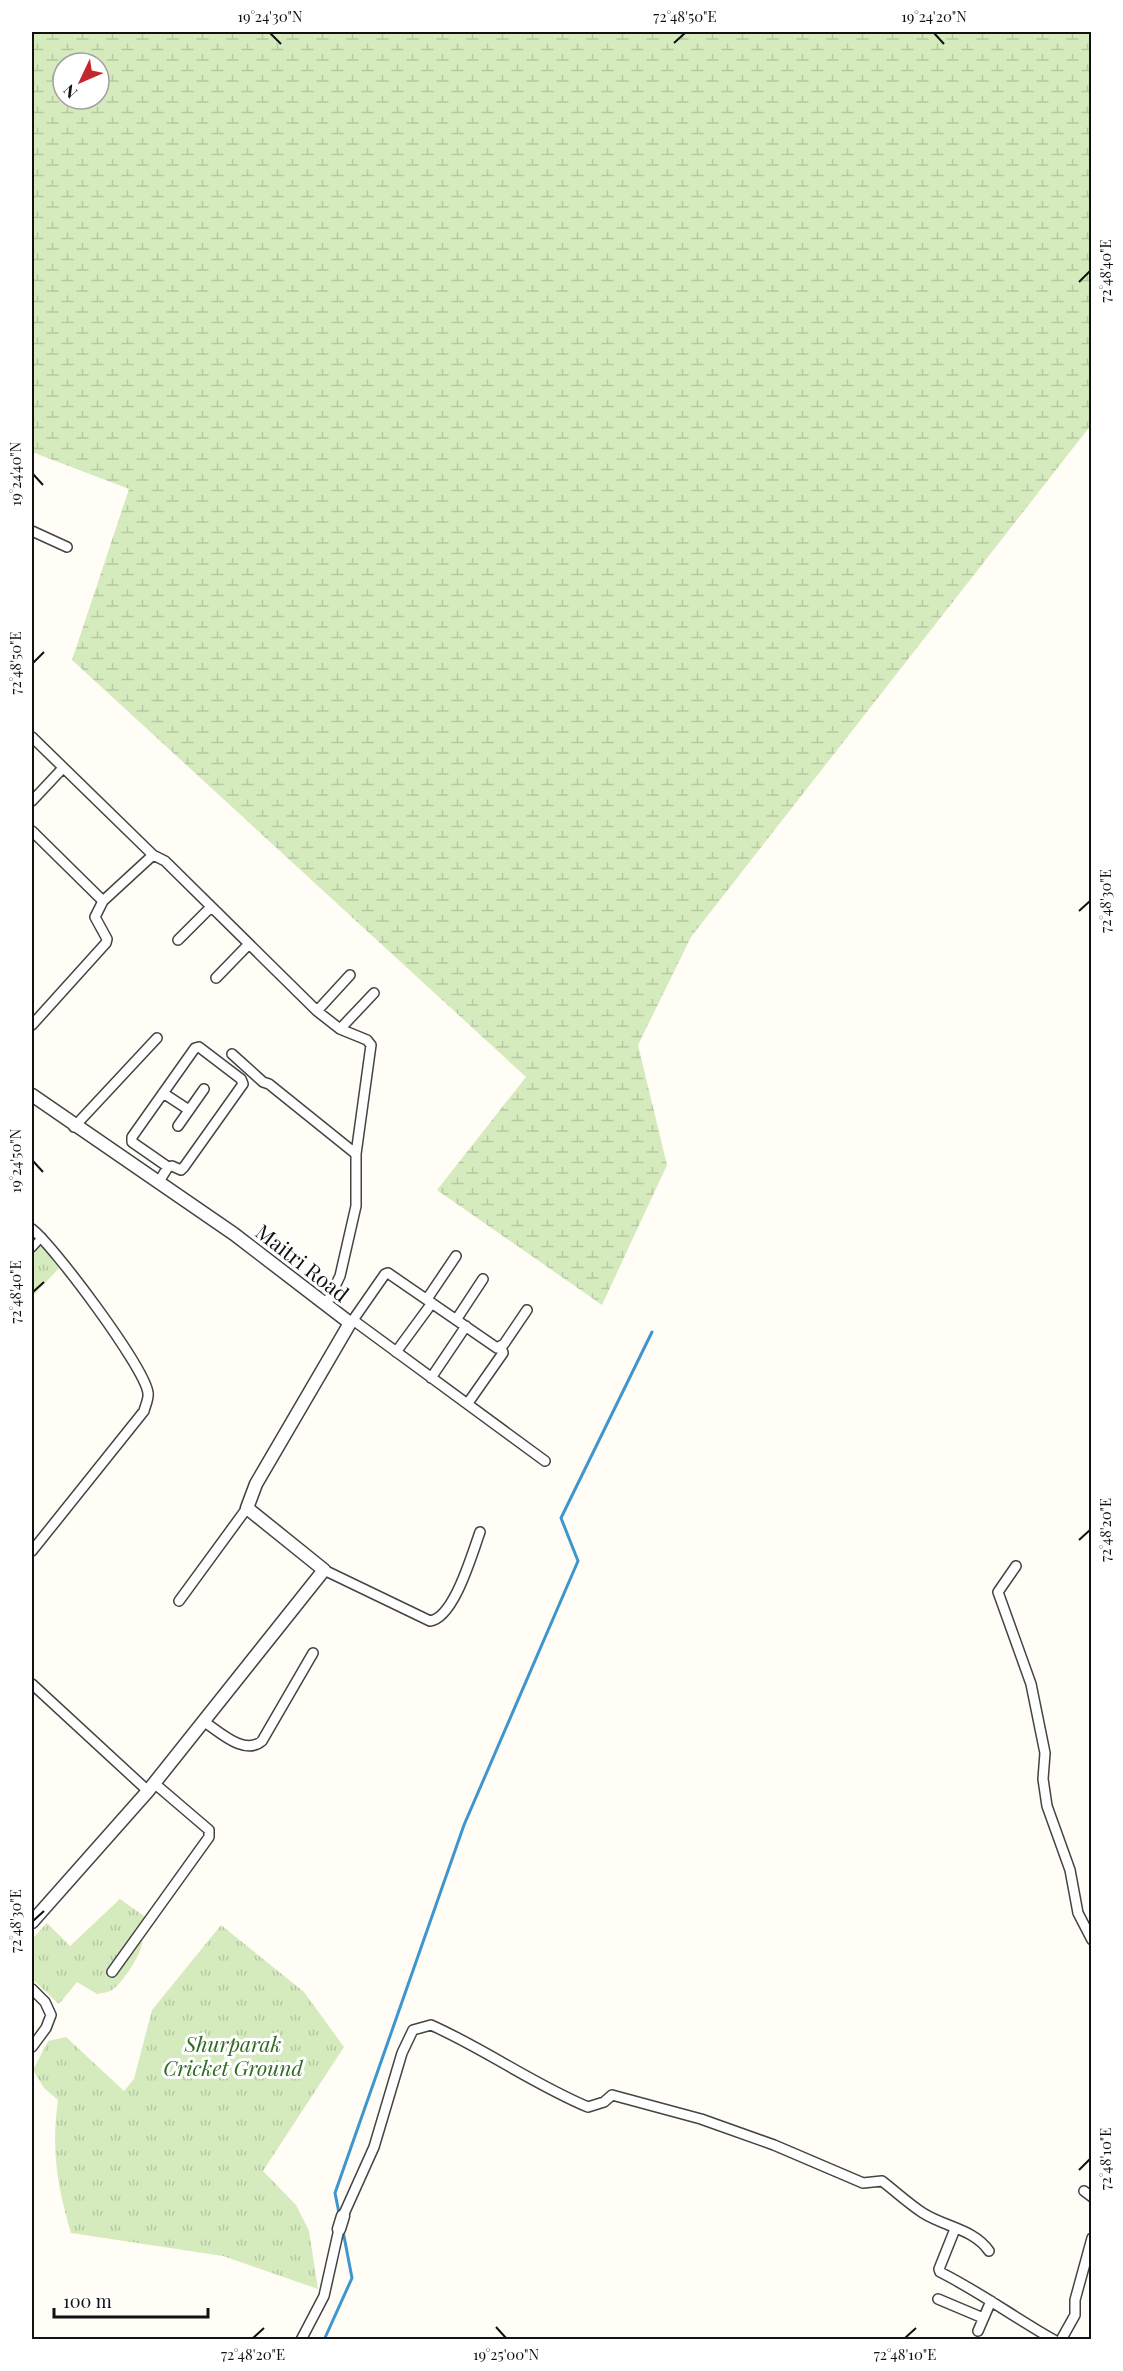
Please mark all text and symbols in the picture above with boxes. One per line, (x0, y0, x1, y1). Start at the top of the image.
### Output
text: 19°24'30"N (237, 6, 303, 26)
text: 72°48'50"E (653, 6, 717, 26)
text: 19°24'20"N (901, 6, 967, 26)
north arrow (51, 51, 111, 111)
text: N (58, 80, 81, 103)
text: 72°48'40"E (1095, 239, 1115, 303)
text: 19°24'40"N (5, 441, 25, 506)
text: 72°48'50"E (5, 631, 25, 695)
text: 72°48'30"E (1095, 869, 1115, 933)
text: 19°24'50"N (5, 1128, 25, 1193)
street label: Maitri Road (251, 1217, 355, 1307)
text: 72°48'40"E (5, 1260, 25, 1324)
text: 72°48'20"E (1095, 1498, 1115, 1562)
text: 72°48'30"E (5, 1889, 25, 1953)
park label: Shurparak Cricket Ground (163, 2029, 303, 2081)
text: 72°48'10"E (1095, 2128, 1115, 2190)
scale bar (54, 2281, 208, 2319)
text: 100 m (63, 2289, 112, 2313)
text: 72°48'20"E (221, 2344, 285, 2364)
text: 19°25'00"N (473, 2344, 540, 2364)
text: 72°48'10"E (874, 2344, 936, 2364)

